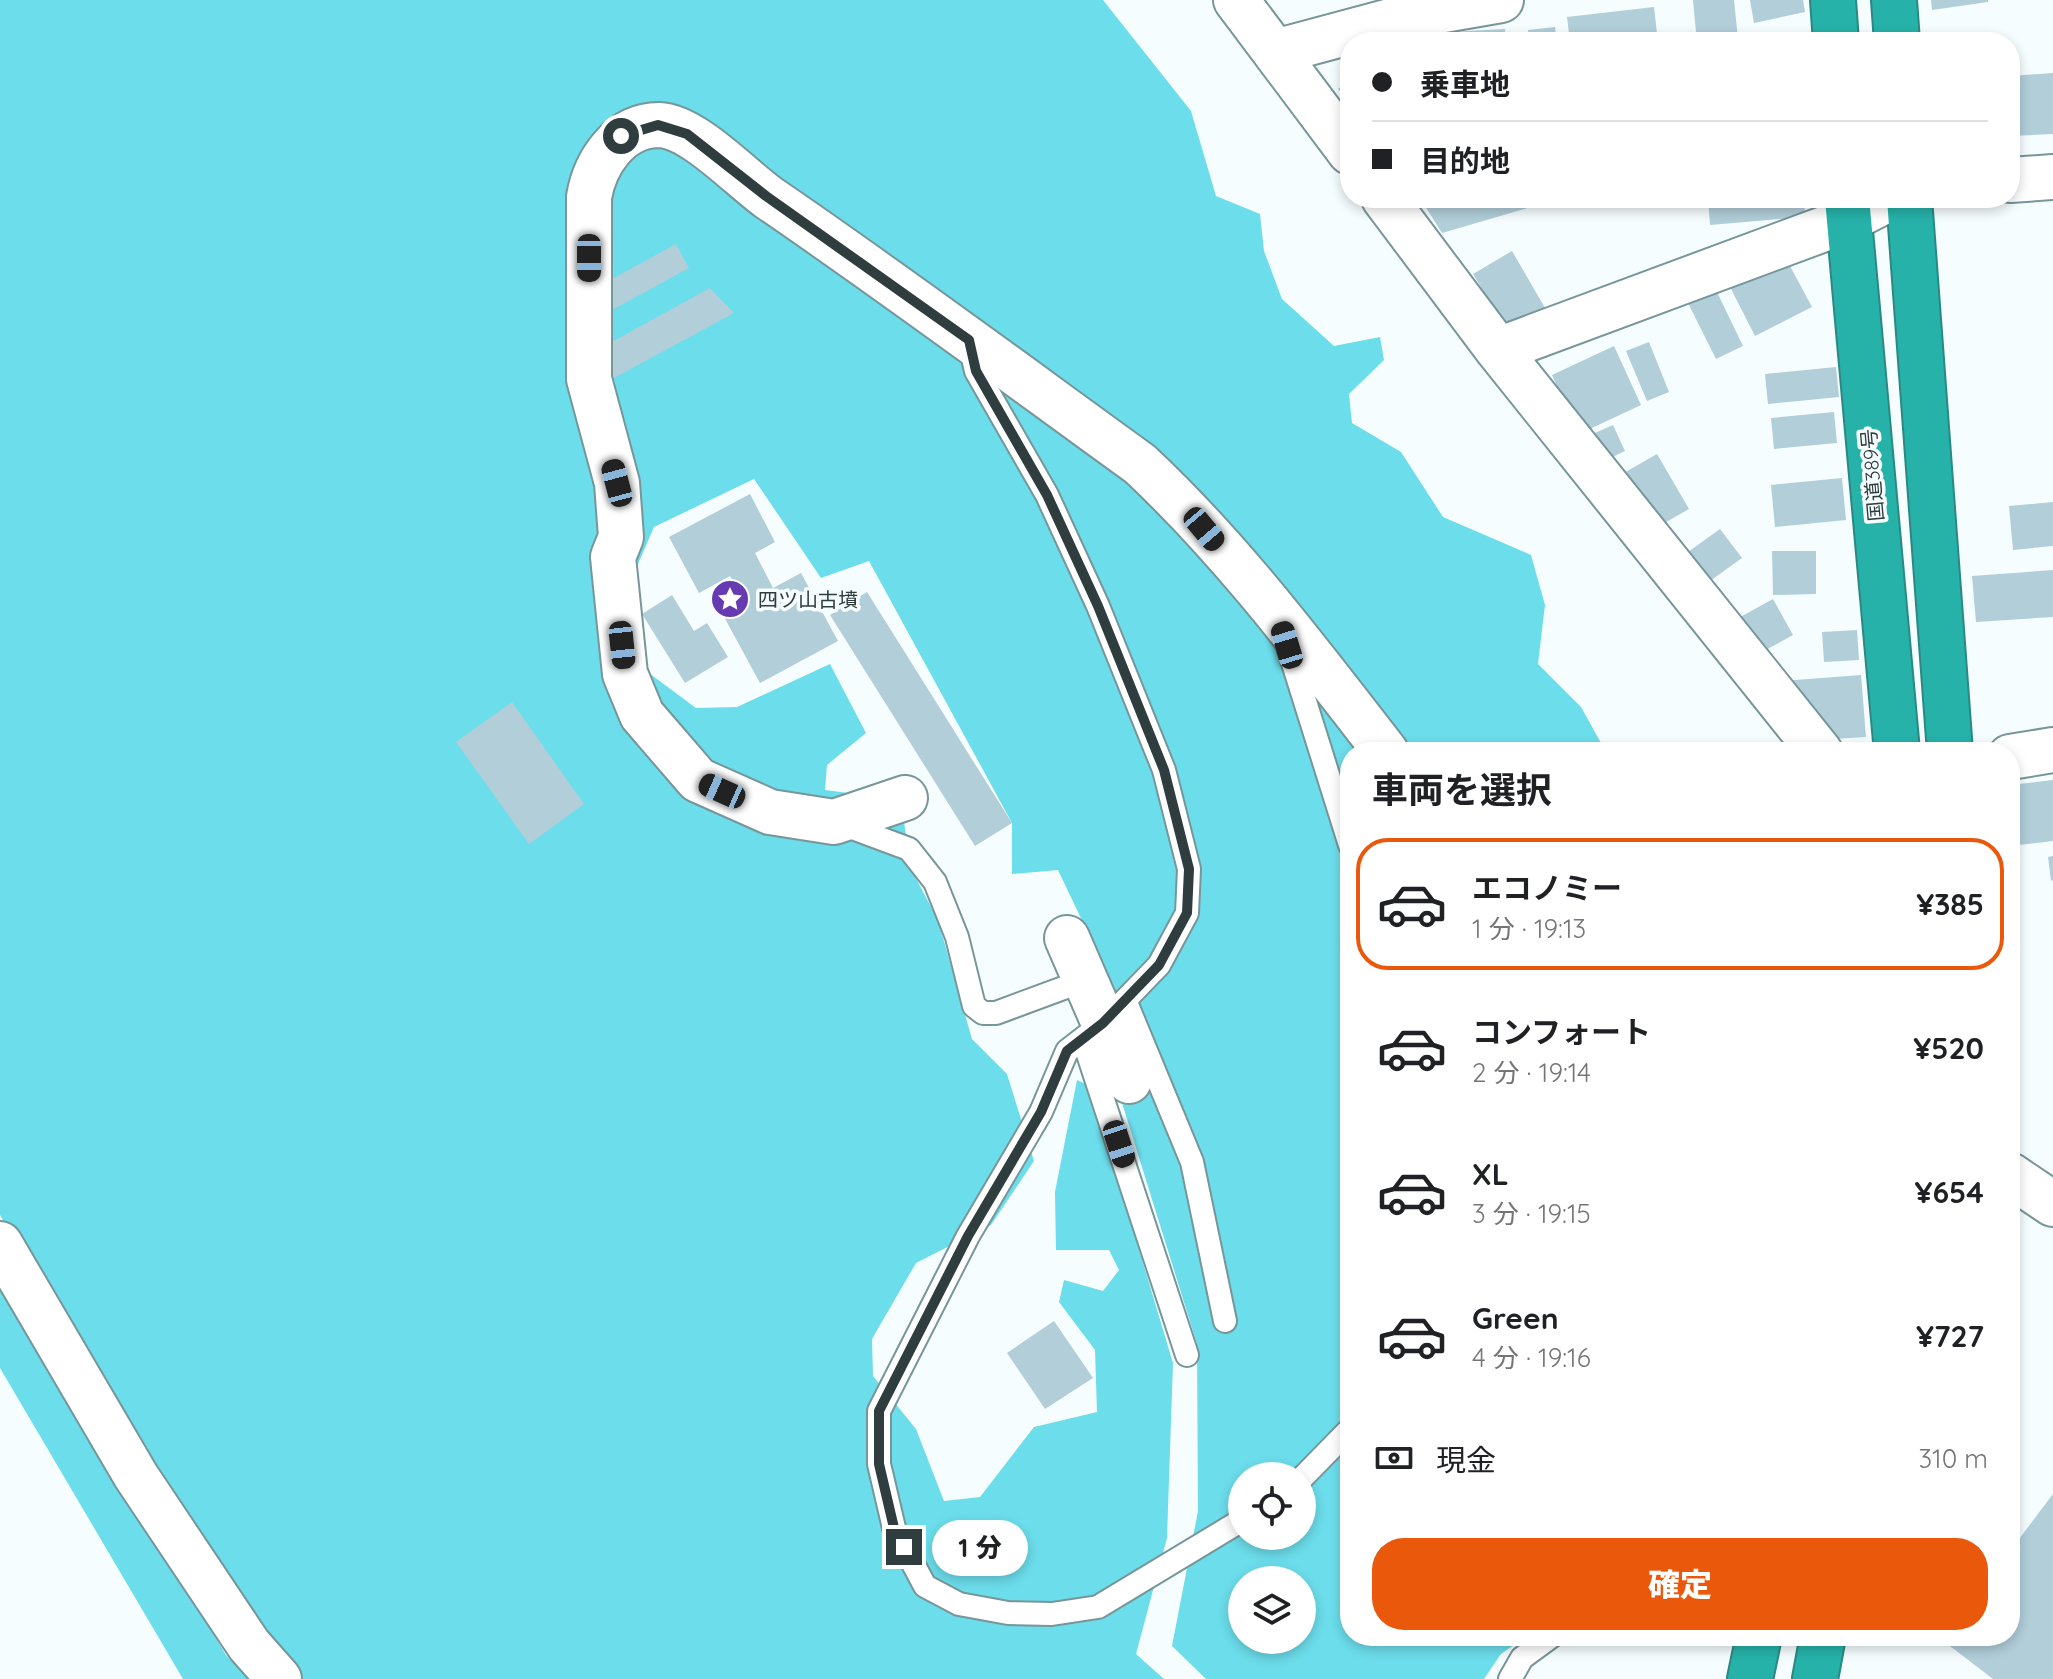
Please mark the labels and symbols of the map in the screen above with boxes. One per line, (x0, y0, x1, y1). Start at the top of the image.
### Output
route start (603, 118, 639, 154)
car (577, 234, 601, 282)
street label: 国道389号 (1856, 428, 1888, 522)
car (599, 457, 635, 509)
car (1179, 503, 1229, 555)
place icon: 四ツ山古墳 (709, 578, 751, 620)
place label: 四ツ山古墳 (758, 587, 858, 612)
car (1269, 619, 1305, 671)
car (608, 620, 636, 670)
car (695, 770, 749, 812)
car (1100, 1117, 1138, 1171)
callout: 1 分 (932, 1519, 1028, 1575)
route end (886, 1529, 922, 1565)

